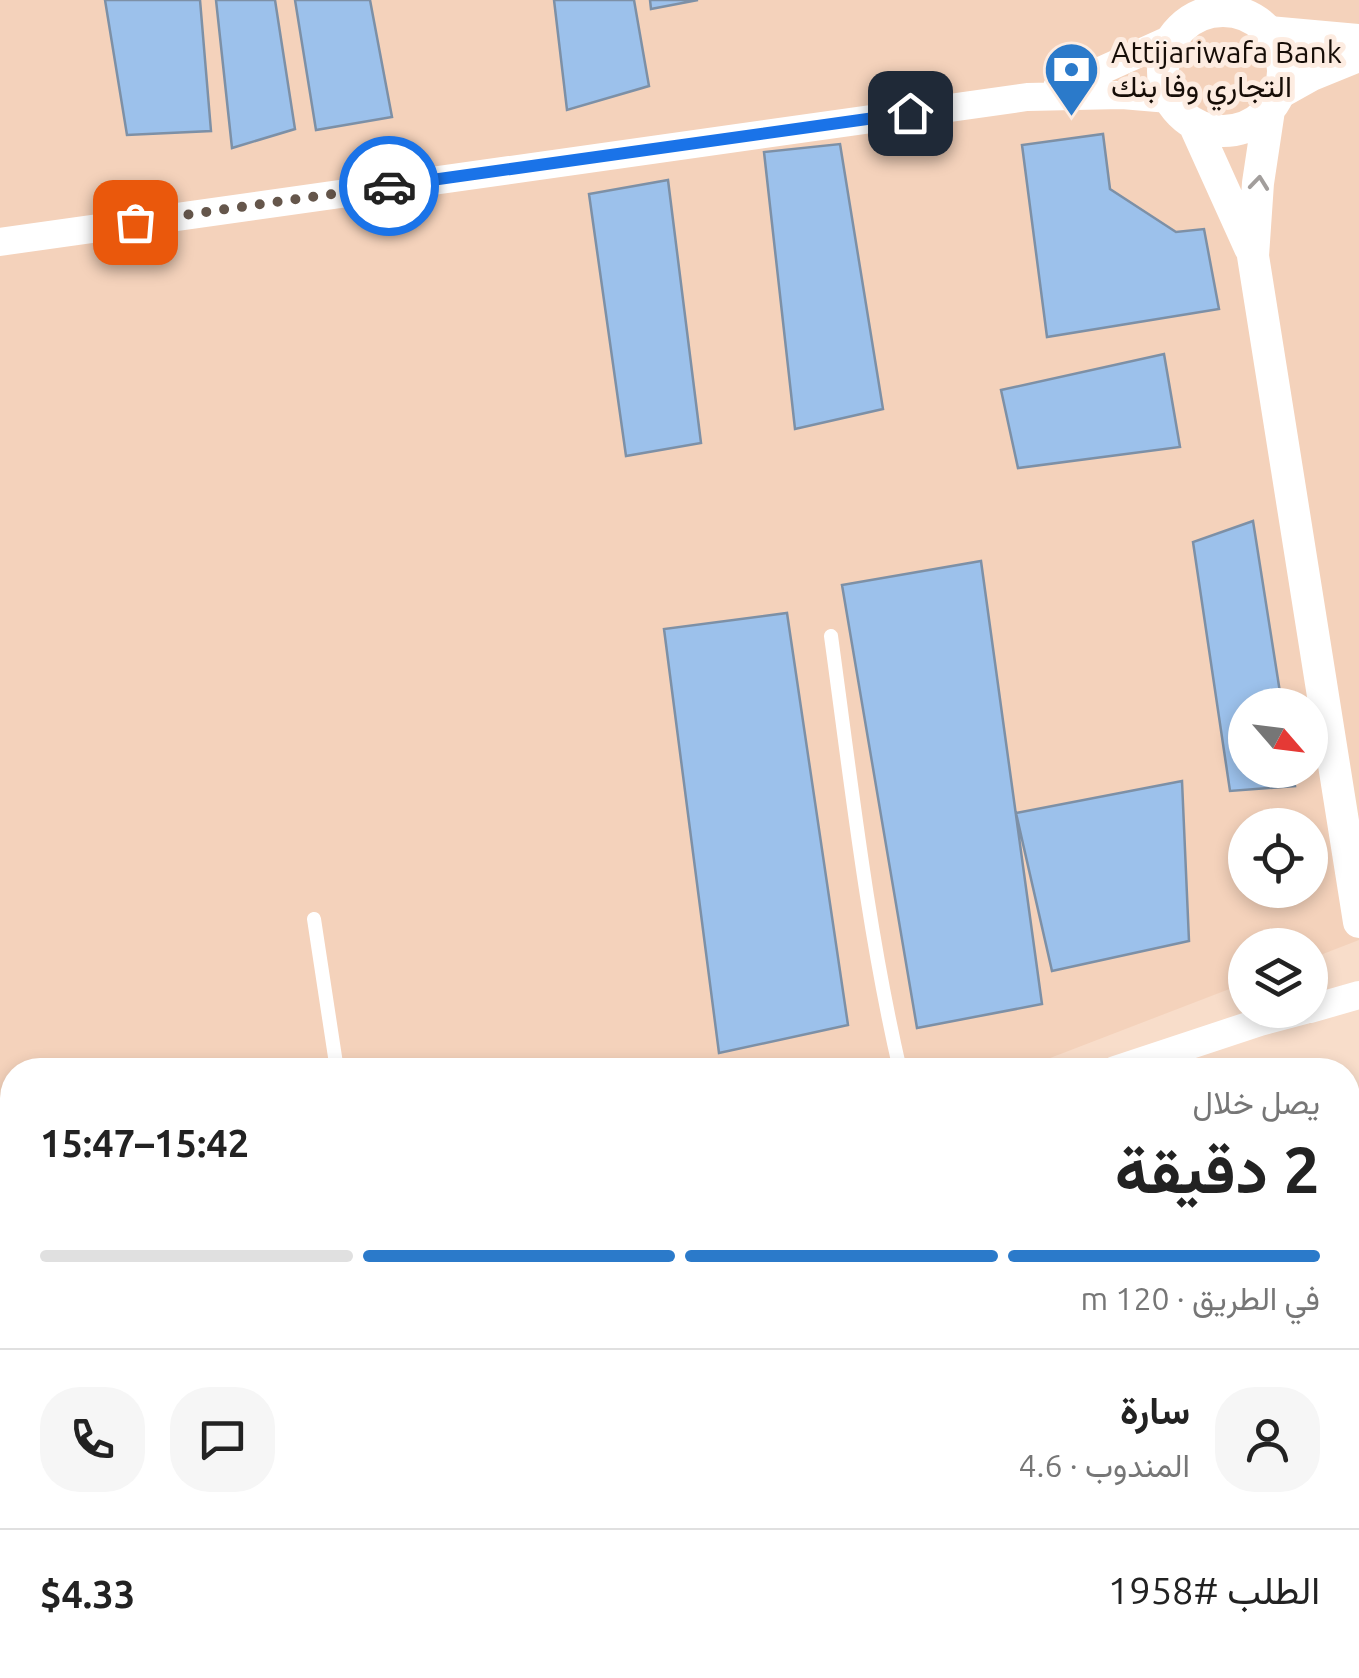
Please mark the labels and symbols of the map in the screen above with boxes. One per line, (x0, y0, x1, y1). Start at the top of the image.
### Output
place label: Attijariwafa Bank التجاري وفا بنك (1111, 35, 1342, 111)
bank icon: Attijariwafa Bank التجاري وفا بنك (1042, 39, 1102, 118)
pin (868, 71, 953, 156)
courier (339, 136, 439, 236)
one-way arrow (1247, 175, 1269, 191)
pin (93, 180, 178, 265)
north arrow (1228, 688, 1328, 788)

